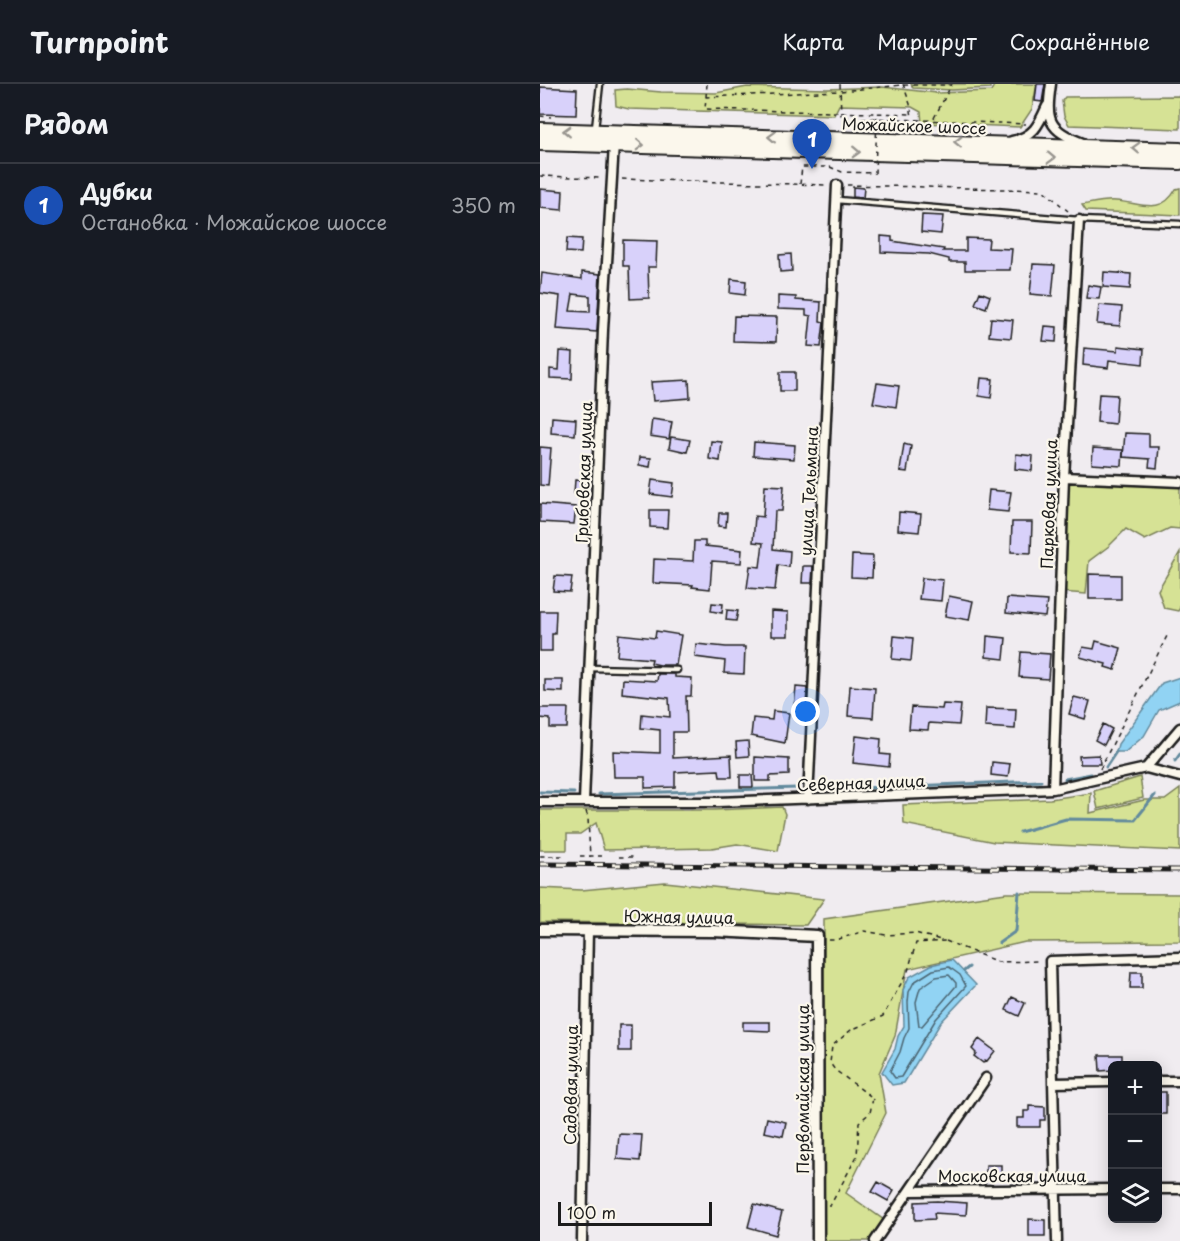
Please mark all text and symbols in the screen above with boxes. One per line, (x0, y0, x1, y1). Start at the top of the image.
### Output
text: Turnpoint (30, 20, 169, 63)
text: Карта (783, 25, 844, 57)
text: Маршрут (877, 25, 977, 57)
text: Сохранённые (1010, 25, 1150, 57)
text: Рядом (24, 104, 109, 143)
street label: Можайское шоссе (841, 110, 987, 140)
pin: 1 (792, 120, 832, 169)
one-way arrow (563, 125, 572, 138)
one-way arrow (768, 131, 777, 143)
one-way arrow (953, 136, 962, 149)
one-way arrow (636, 139, 645, 151)
one-way arrow (1132, 142, 1141, 155)
one-way arrow (852, 146, 861, 158)
one-way arrow (1047, 152, 1056, 164)
text: Дубки (81, 174, 153, 207)
text: 1 (39, 190, 48, 220)
text: 350 m (451, 190, 516, 220)
text: Остановка · Можайское шоссе (81, 207, 387, 237)
street label: Грибовская улица (569, 401, 597, 543)
street label: улица Тельмана (793, 425, 823, 557)
street label: Парковая улица (1034, 438, 1062, 570)
your location (791, 697, 820, 726)
street label: Северная улица (796, 768, 926, 796)
street label: Южная улица (624, 903, 734, 929)
street label: Первомайская улица (790, 1004, 814, 1174)
street label: Садовая улица (557, 1025, 583, 1145)
map controls (1108, 1061, 1162, 1223)
button: + (1108, 1061, 1162, 1115)
button: − (1108, 1115, 1162, 1169)
street label: Московская улица (938, 1163, 1086, 1187)
button: layers (1108, 1169, 1162, 1223)
scale bar (558, 1199, 712, 1226)
text: 100 m (567, 1200, 616, 1224)

